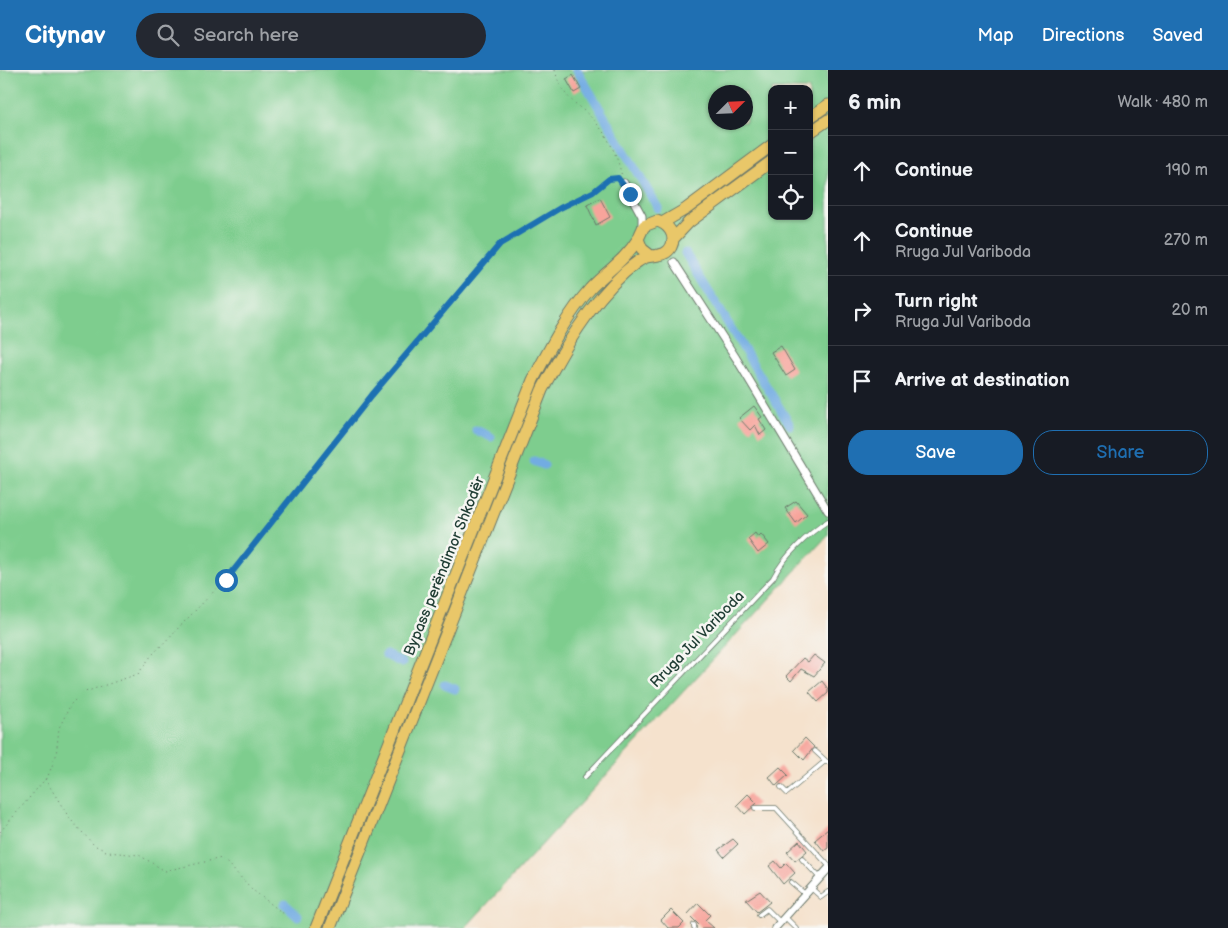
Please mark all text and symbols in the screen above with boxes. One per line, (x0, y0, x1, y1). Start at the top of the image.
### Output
search box (136, 13, 486, 58)
text: Citynav (25, 21, 106, 50)
icon: search (154, 21, 182, 49)
text: Search here (194, 24, 299, 47)
text: Map (978, 25, 1014, 46)
text: Directions (1042, 25, 1124, 46)
text: Saved (1152, 25, 1203, 46)
north arrow (708, 85, 753, 130)
map controls (768, 85, 813, 220)
button: + (768, 85, 813, 130)
text: 6 min (848, 90, 901, 115)
text: Walk · 480 m (1117, 93, 1208, 112)
button: − (768, 130, 813, 175)
icon: ahead (848, 157, 876, 185)
text: Continue (895, 159, 973, 182)
text: 190 m (1166, 161, 1208, 180)
button: locate (768, 175, 813, 220)
route end (619, 183, 642, 206)
text: Continue (895, 220, 973, 243)
icon: ahead (848, 227, 876, 255)
text: 270 m (1164, 231, 1208, 250)
text: Rruga Jul Variboda (895, 243, 1031, 262)
text: Turn right (895, 290, 978, 313)
icon: right (848, 297, 876, 325)
text: 20 m (1172, 301, 1208, 320)
text: Rruga Jul Variboda (895, 313, 1031, 332)
icon: arrive (848, 367, 876, 395)
text: Arrive at destination (895, 369, 1070, 392)
button: Save (848, 430, 1023, 475)
button: Share (1033, 430, 1208, 475)
street label: Bypass perëndimor Shkodër (400, 473, 489, 659)
route start (215, 569, 238, 592)
street label: Rruga Jul Variboda (646, 587, 748, 692)

